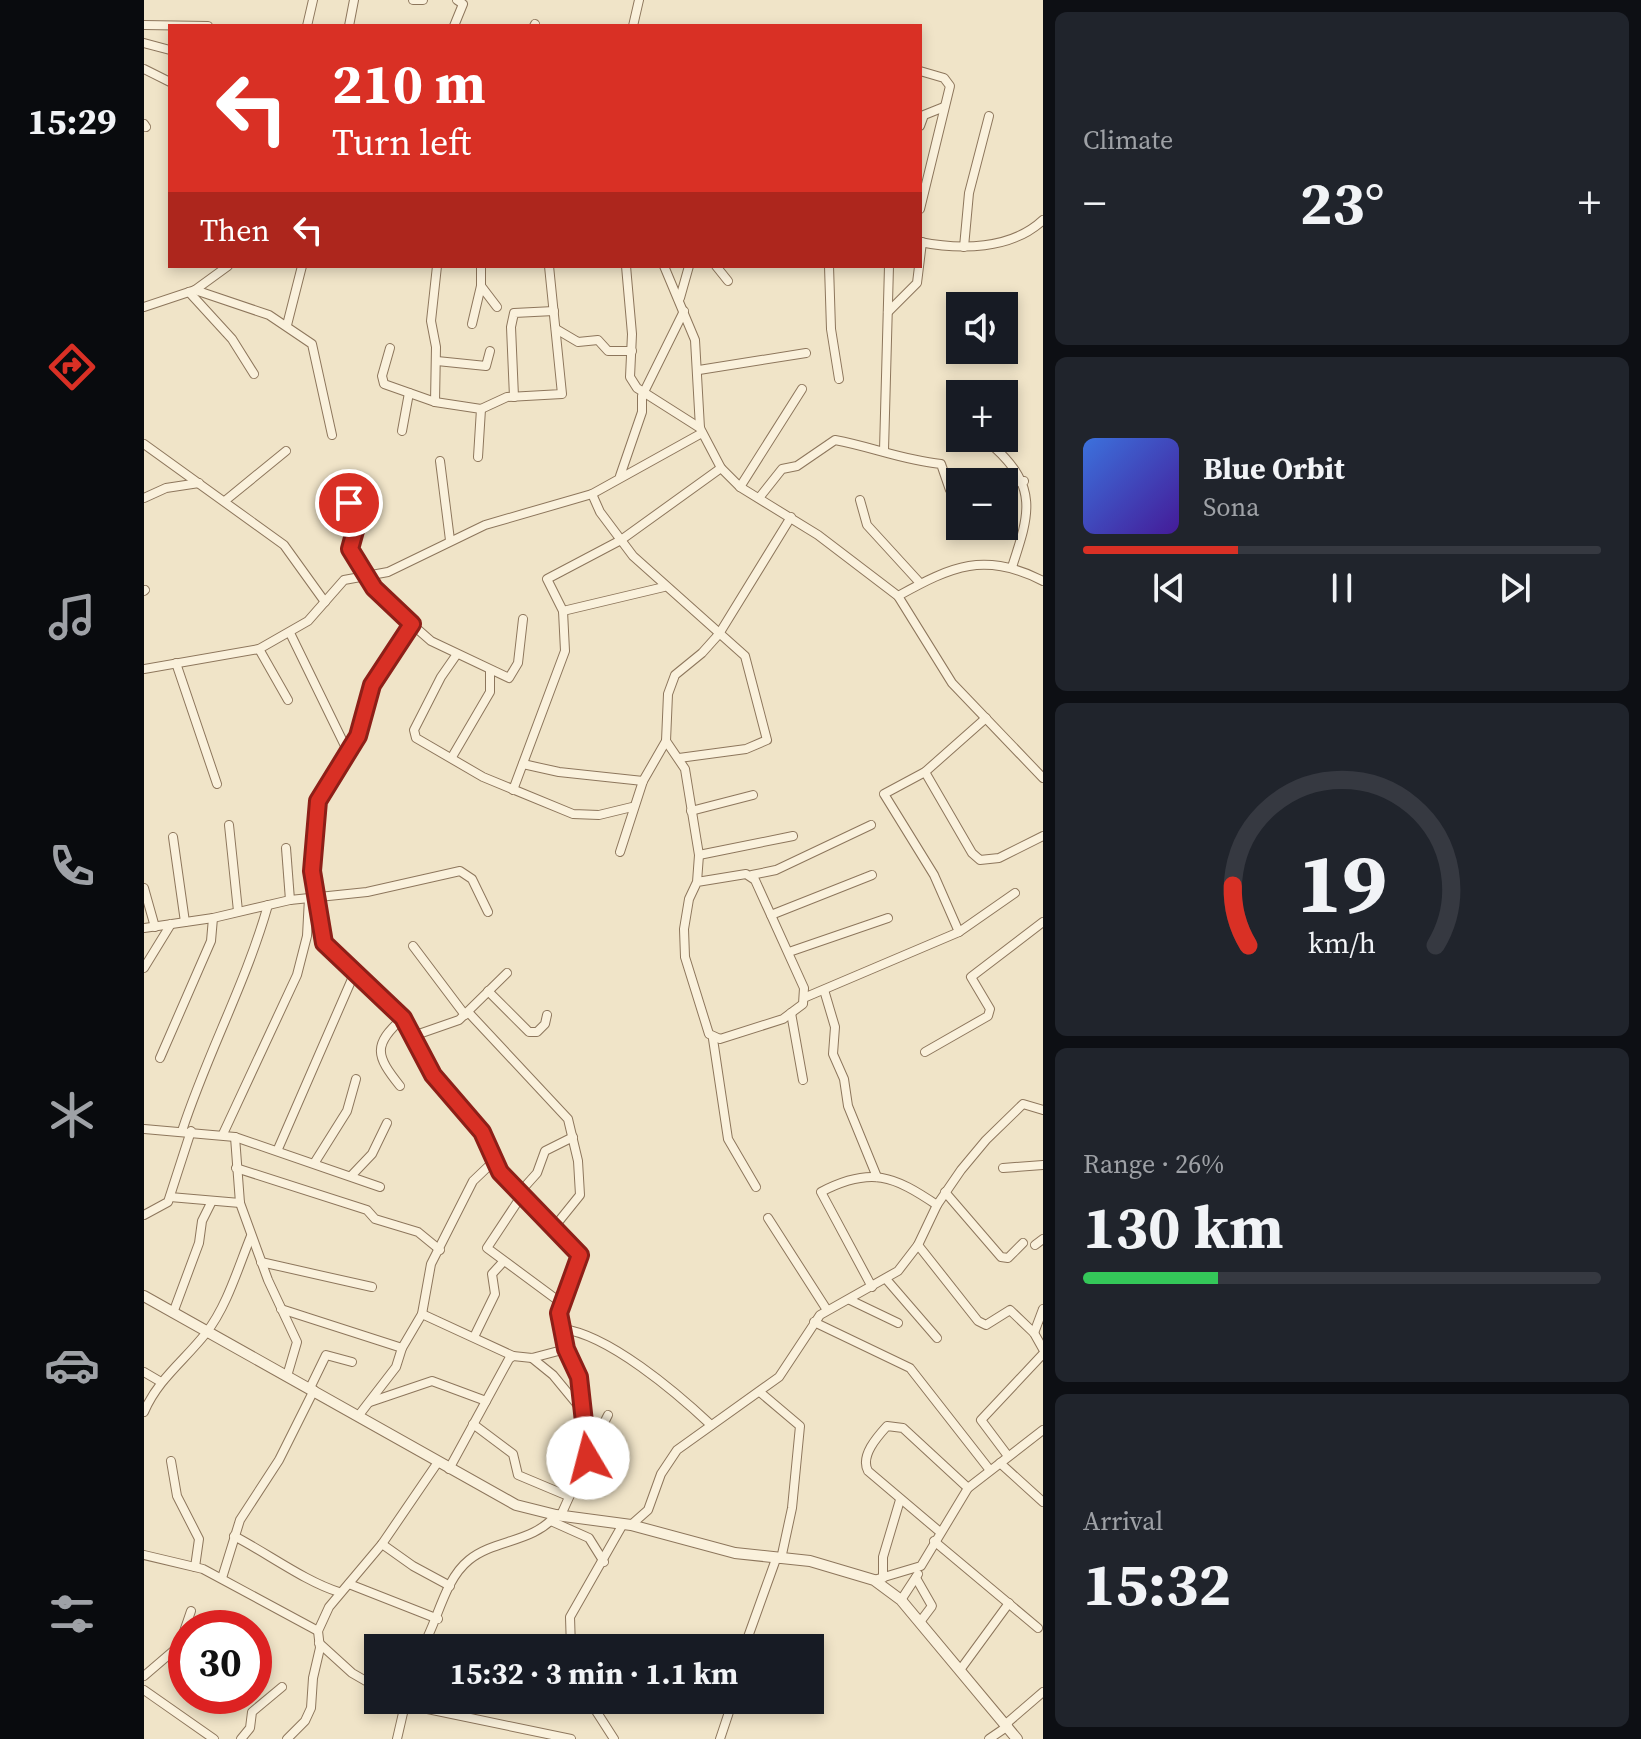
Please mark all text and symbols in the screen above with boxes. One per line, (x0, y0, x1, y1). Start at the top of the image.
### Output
text: 210 m (332, 45, 486, 122)
icon: left (200, 56, 304, 160)
text: 15:29 (28, 97, 116, 146)
text: Turn left (332, 118, 471, 167)
text: Climate (1083, 122, 1173, 158)
text: 23° (1300, 162, 1384, 244)
text: − (1083, 172, 1106, 233)
text: + (1578, 172, 1601, 233)
icon: left (286, 208, 330, 252)
text: Then (200, 210, 270, 251)
map controls (946, 292, 1018, 540)
button: sound (946, 292, 1018, 364)
icon: directions (44, 339, 100, 395)
button: + (946, 380, 1018, 452)
text: Blue Orbit (1203, 448, 1345, 489)
button: − (946, 468, 1018, 540)
pin (315, 469, 383, 537)
icon: arrive (327, 481, 371, 525)
text: Sona (1203, 489, 1260, 525)
icon: previous (1147, 566, 1191, 610)
icon: pause (1320, 566, 1364, 610)
icon: next (1493, 566, 1537, 610)
icon: music (44, 589, 100, 645)
text: 19 (1297, 825, 1387, 939)
icon: phone (44, 838, 100, 894)
text: km/h (1308, 923, 1376, 963)
icon: climate (44, 1087, 100, 1143)
text: Range · 26% (1083, 1146, 1224, 1182)
text: 130 km (1083, 1186, 1284, 1268)
icon: car (44, 1337, 100, 1393)
position arrow (546, 1416, 630, 1500)
text: Arrival (1083, 1503, 1163, 1539)
text: 15:32 (1083, 1543, 1231, 1625)
icon: filters (44, 1586, 100, 1642)
speed limit sign: 30 (168, 1610, 272, 1714)
text: 15:32 · 3 min · 1.1 km (450, 1653, 738, 1694)

